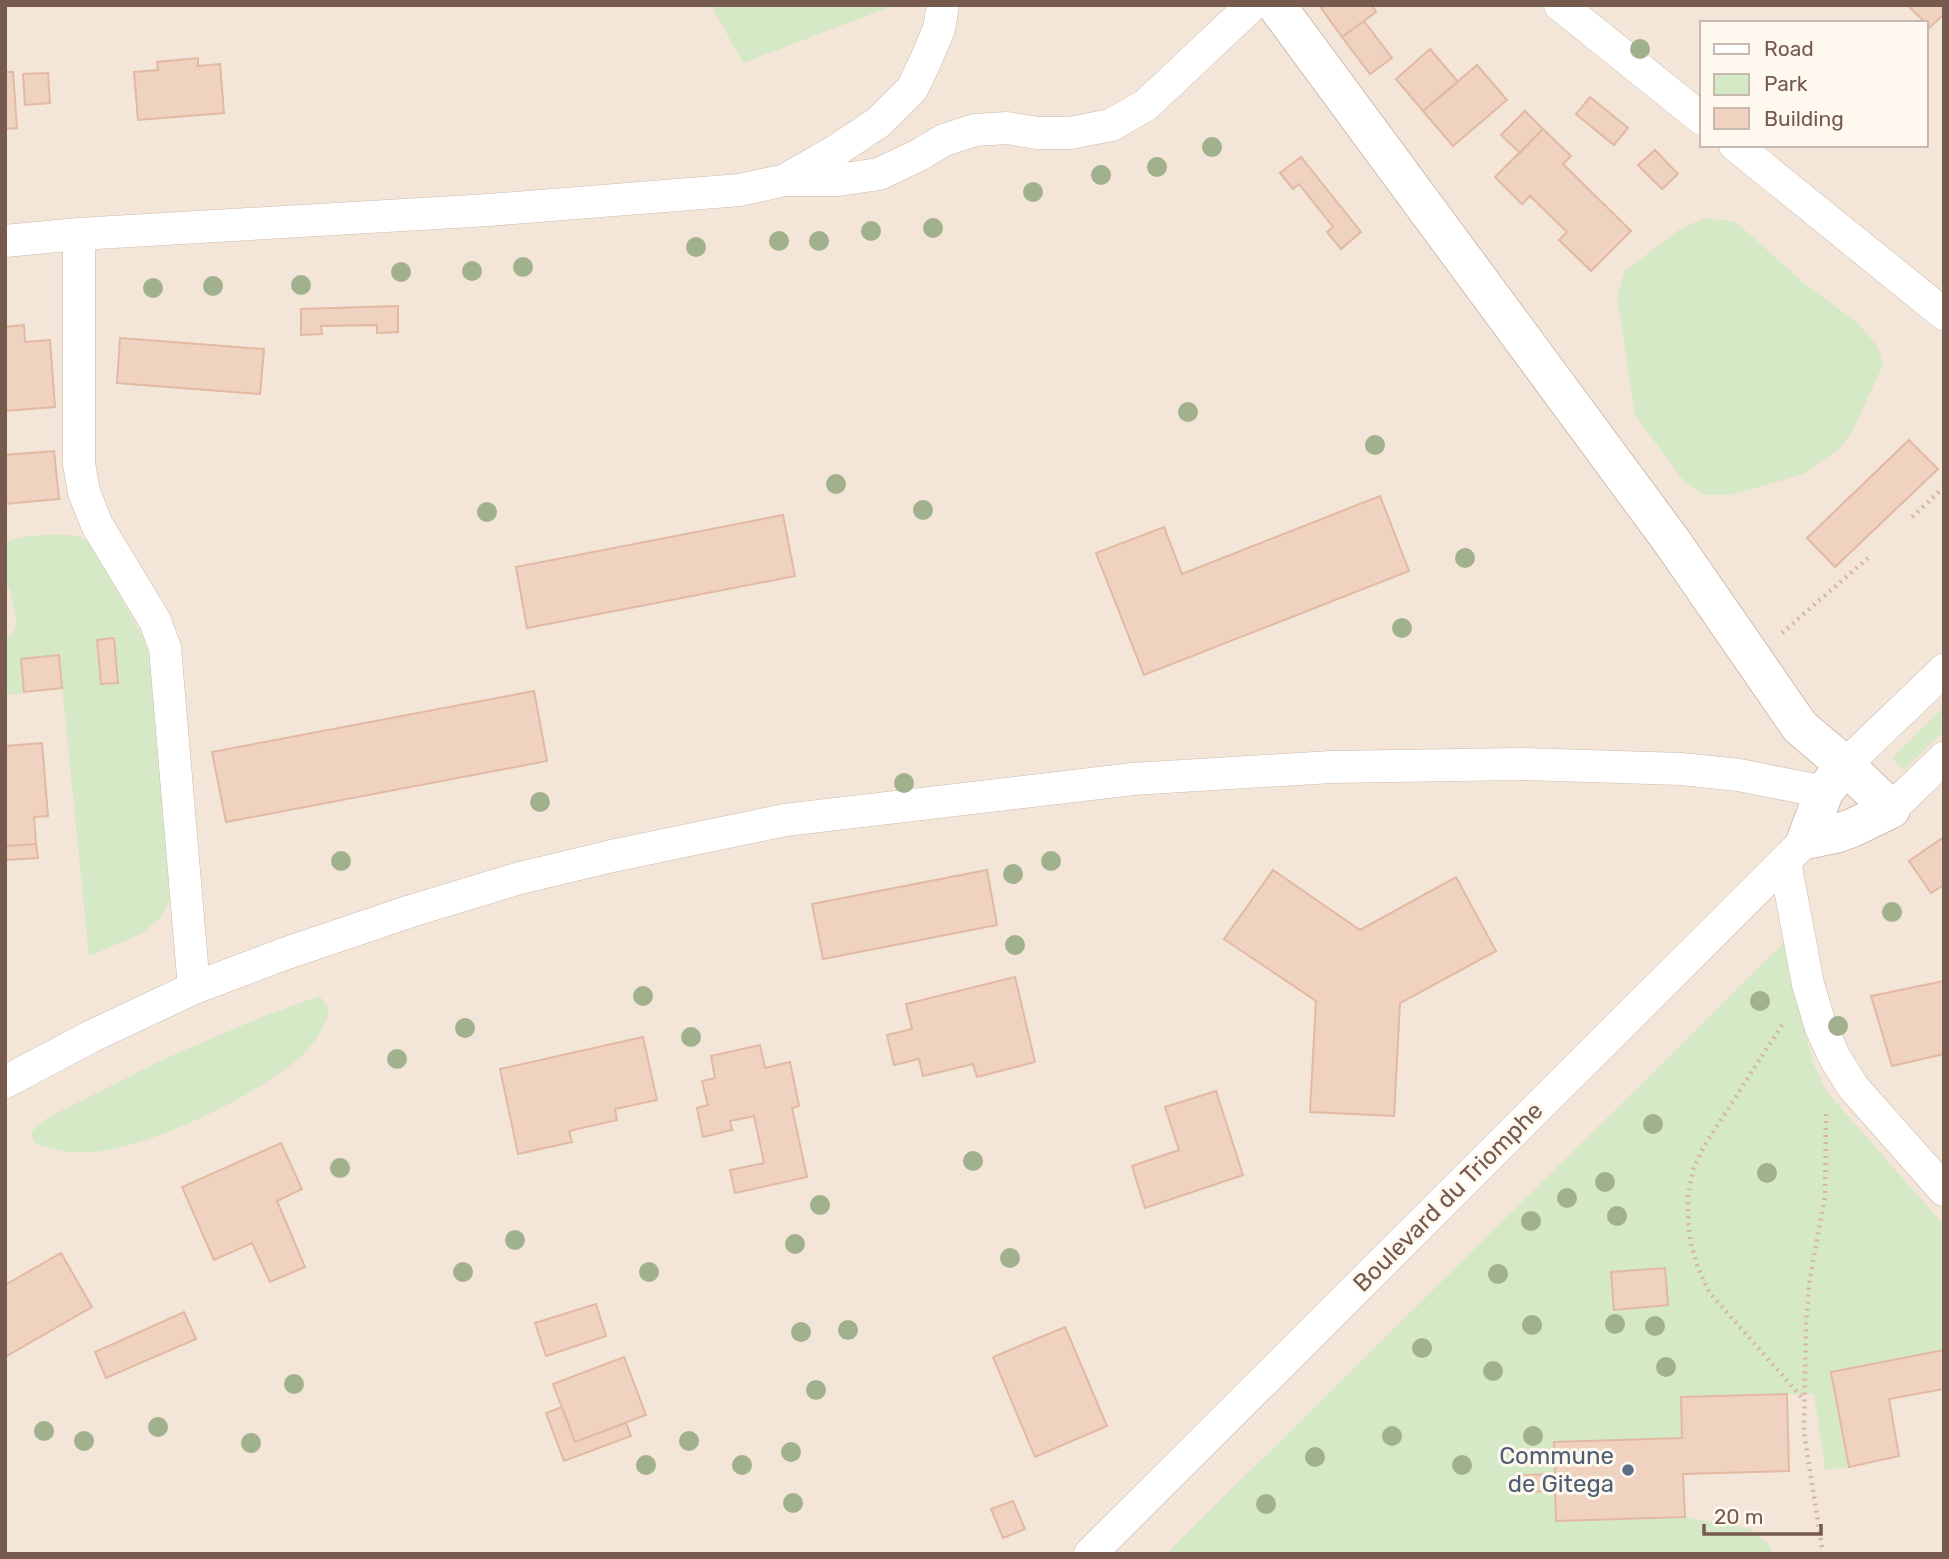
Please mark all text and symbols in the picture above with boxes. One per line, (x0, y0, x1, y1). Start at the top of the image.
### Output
legend (1700, 21, 1928, 147)
text: Road (1764, 36, 1814, 61)
text: Park (1764, 71, 1808, 96)
text: Building (1764, 106, 1844, 131)
street label: Boulevard du Triomphe (1347, 1096, 1549, 1298)
place label: Commune de Gitega (1499, 1442, 1614, 1498)
marker: Commune de Gitega (1620, 1462, 1636, 1478)
scale bar (1704, 1492, 1821, 1536)
text: 20 m (1714, 1504, 1763, 1529)

